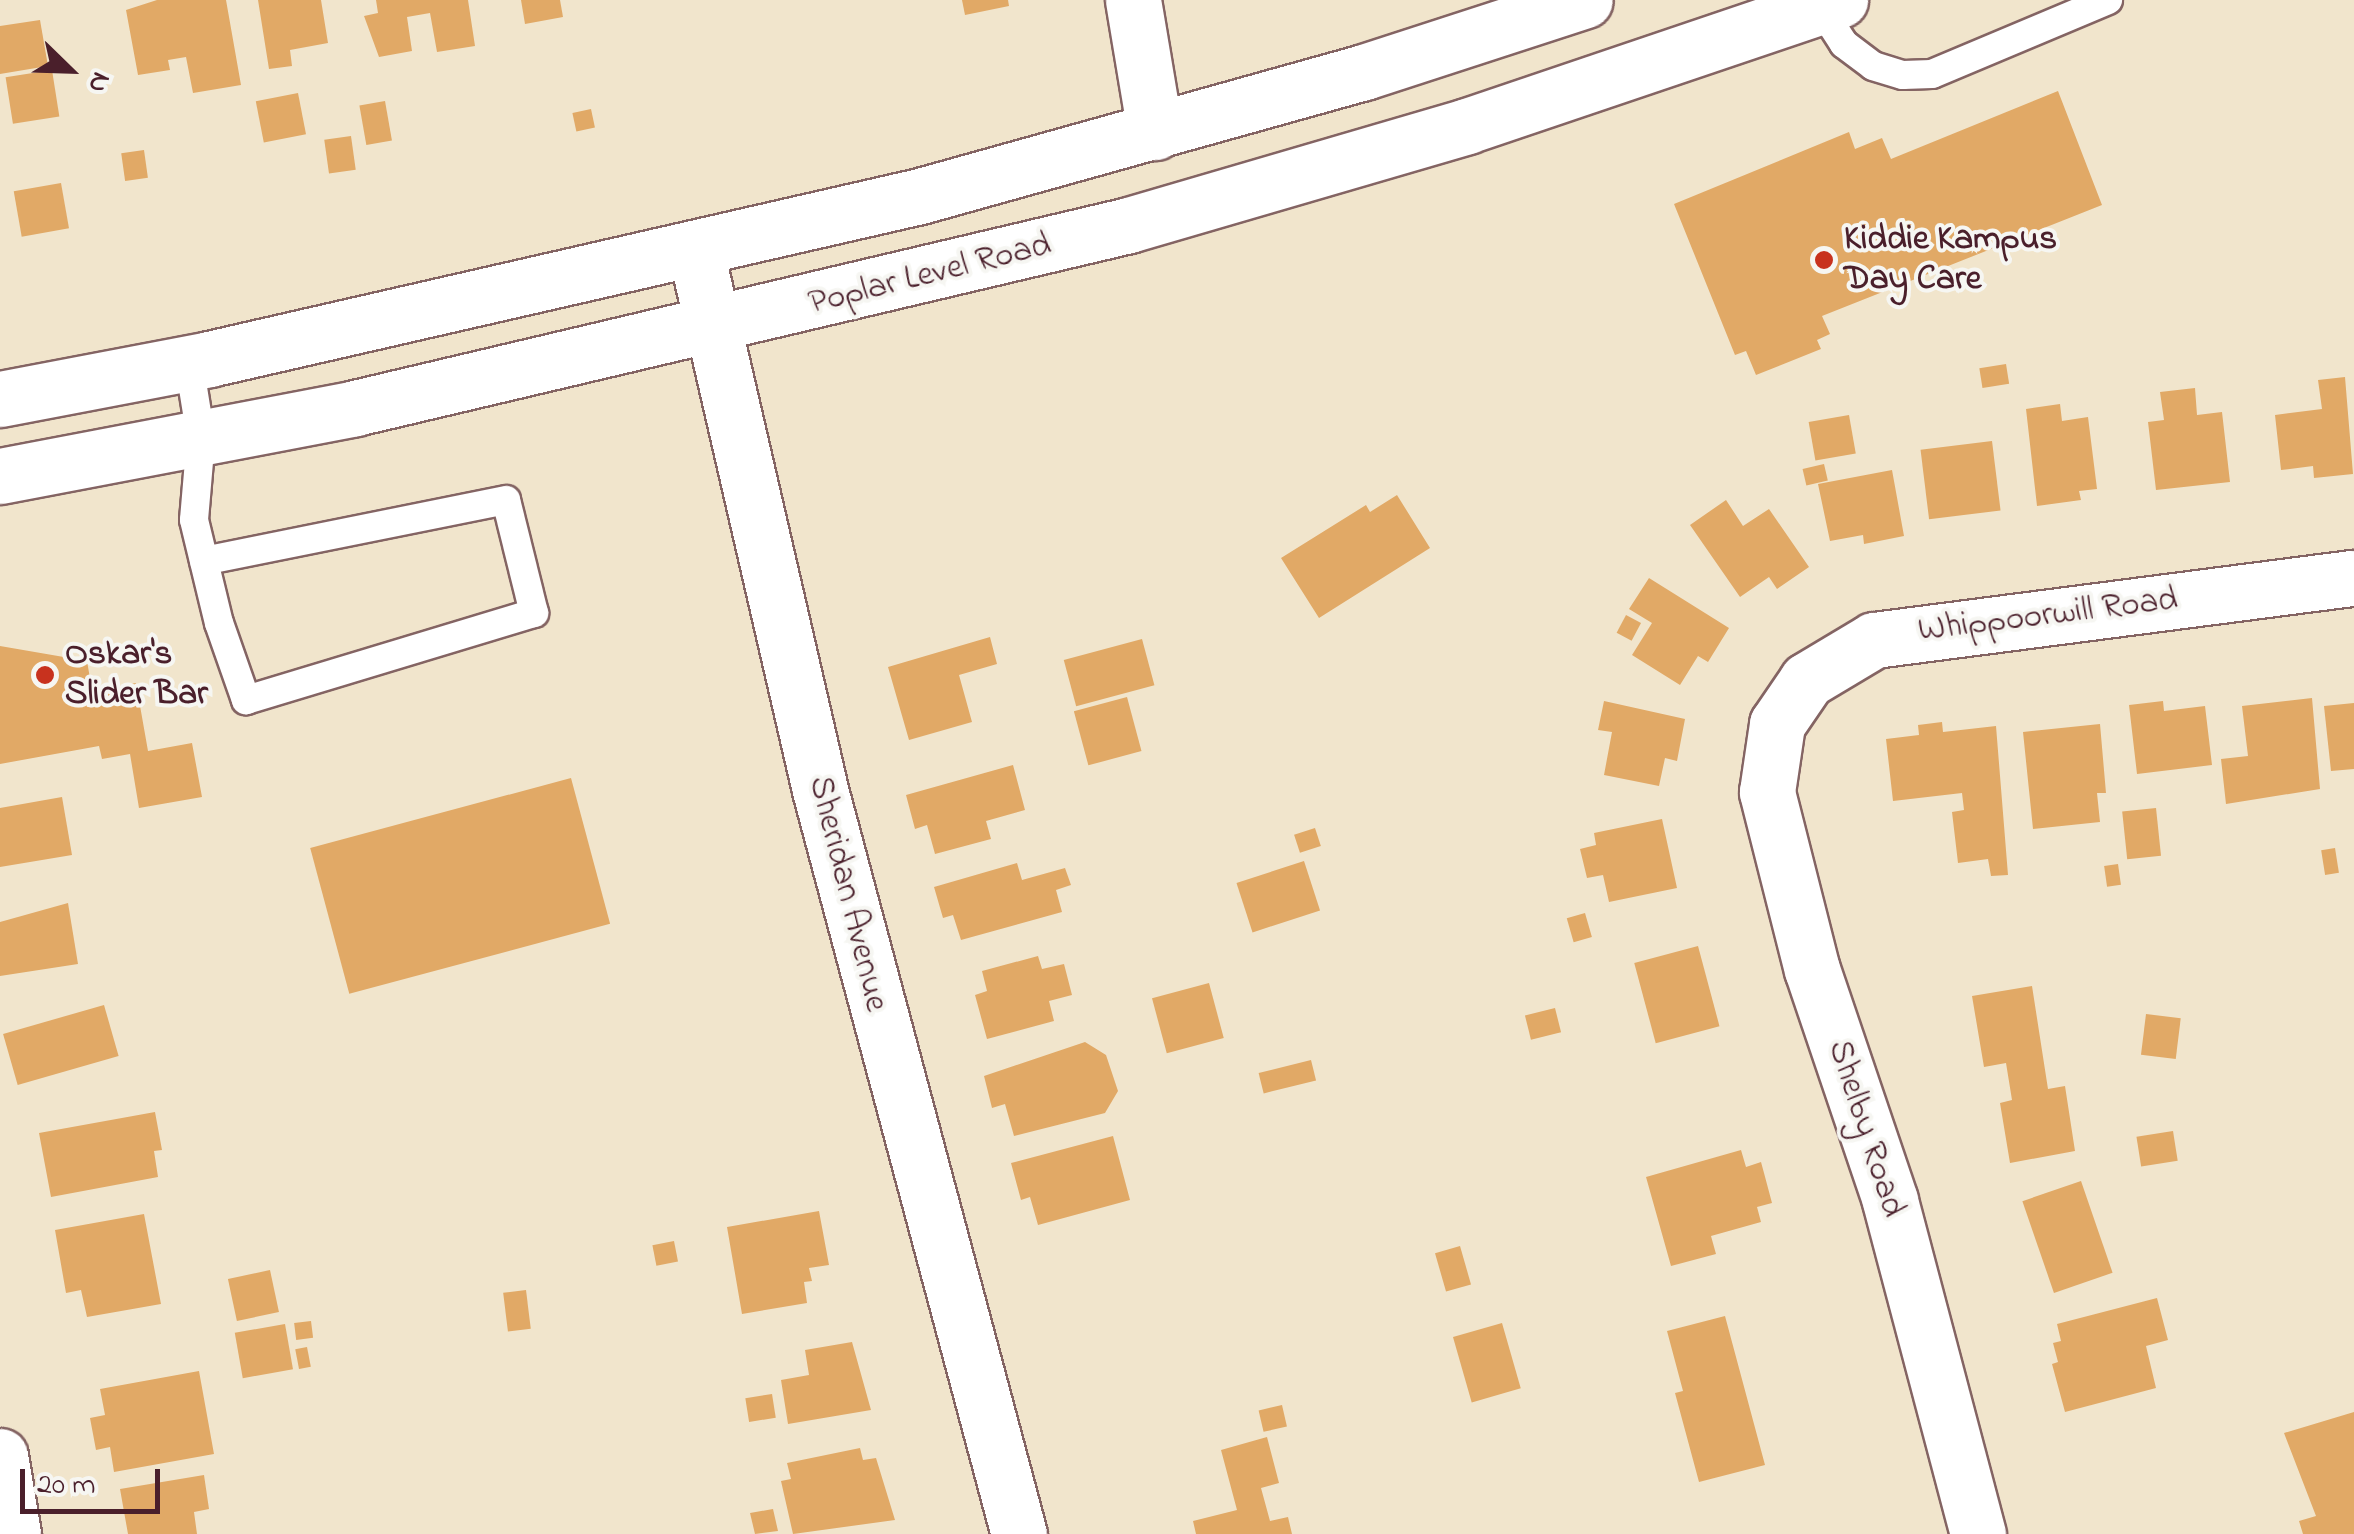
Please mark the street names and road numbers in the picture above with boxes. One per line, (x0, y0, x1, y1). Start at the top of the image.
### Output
street label: Poplar Level Road (804, 225, 1056, 325)
street label: Whippoorwill Road (1916, 579, 2180, 653)
street label: Sheridan Avenue (797, 772, 897, 1016)
street label: Shelby Road (1817, 1035, 1913, 1223)

